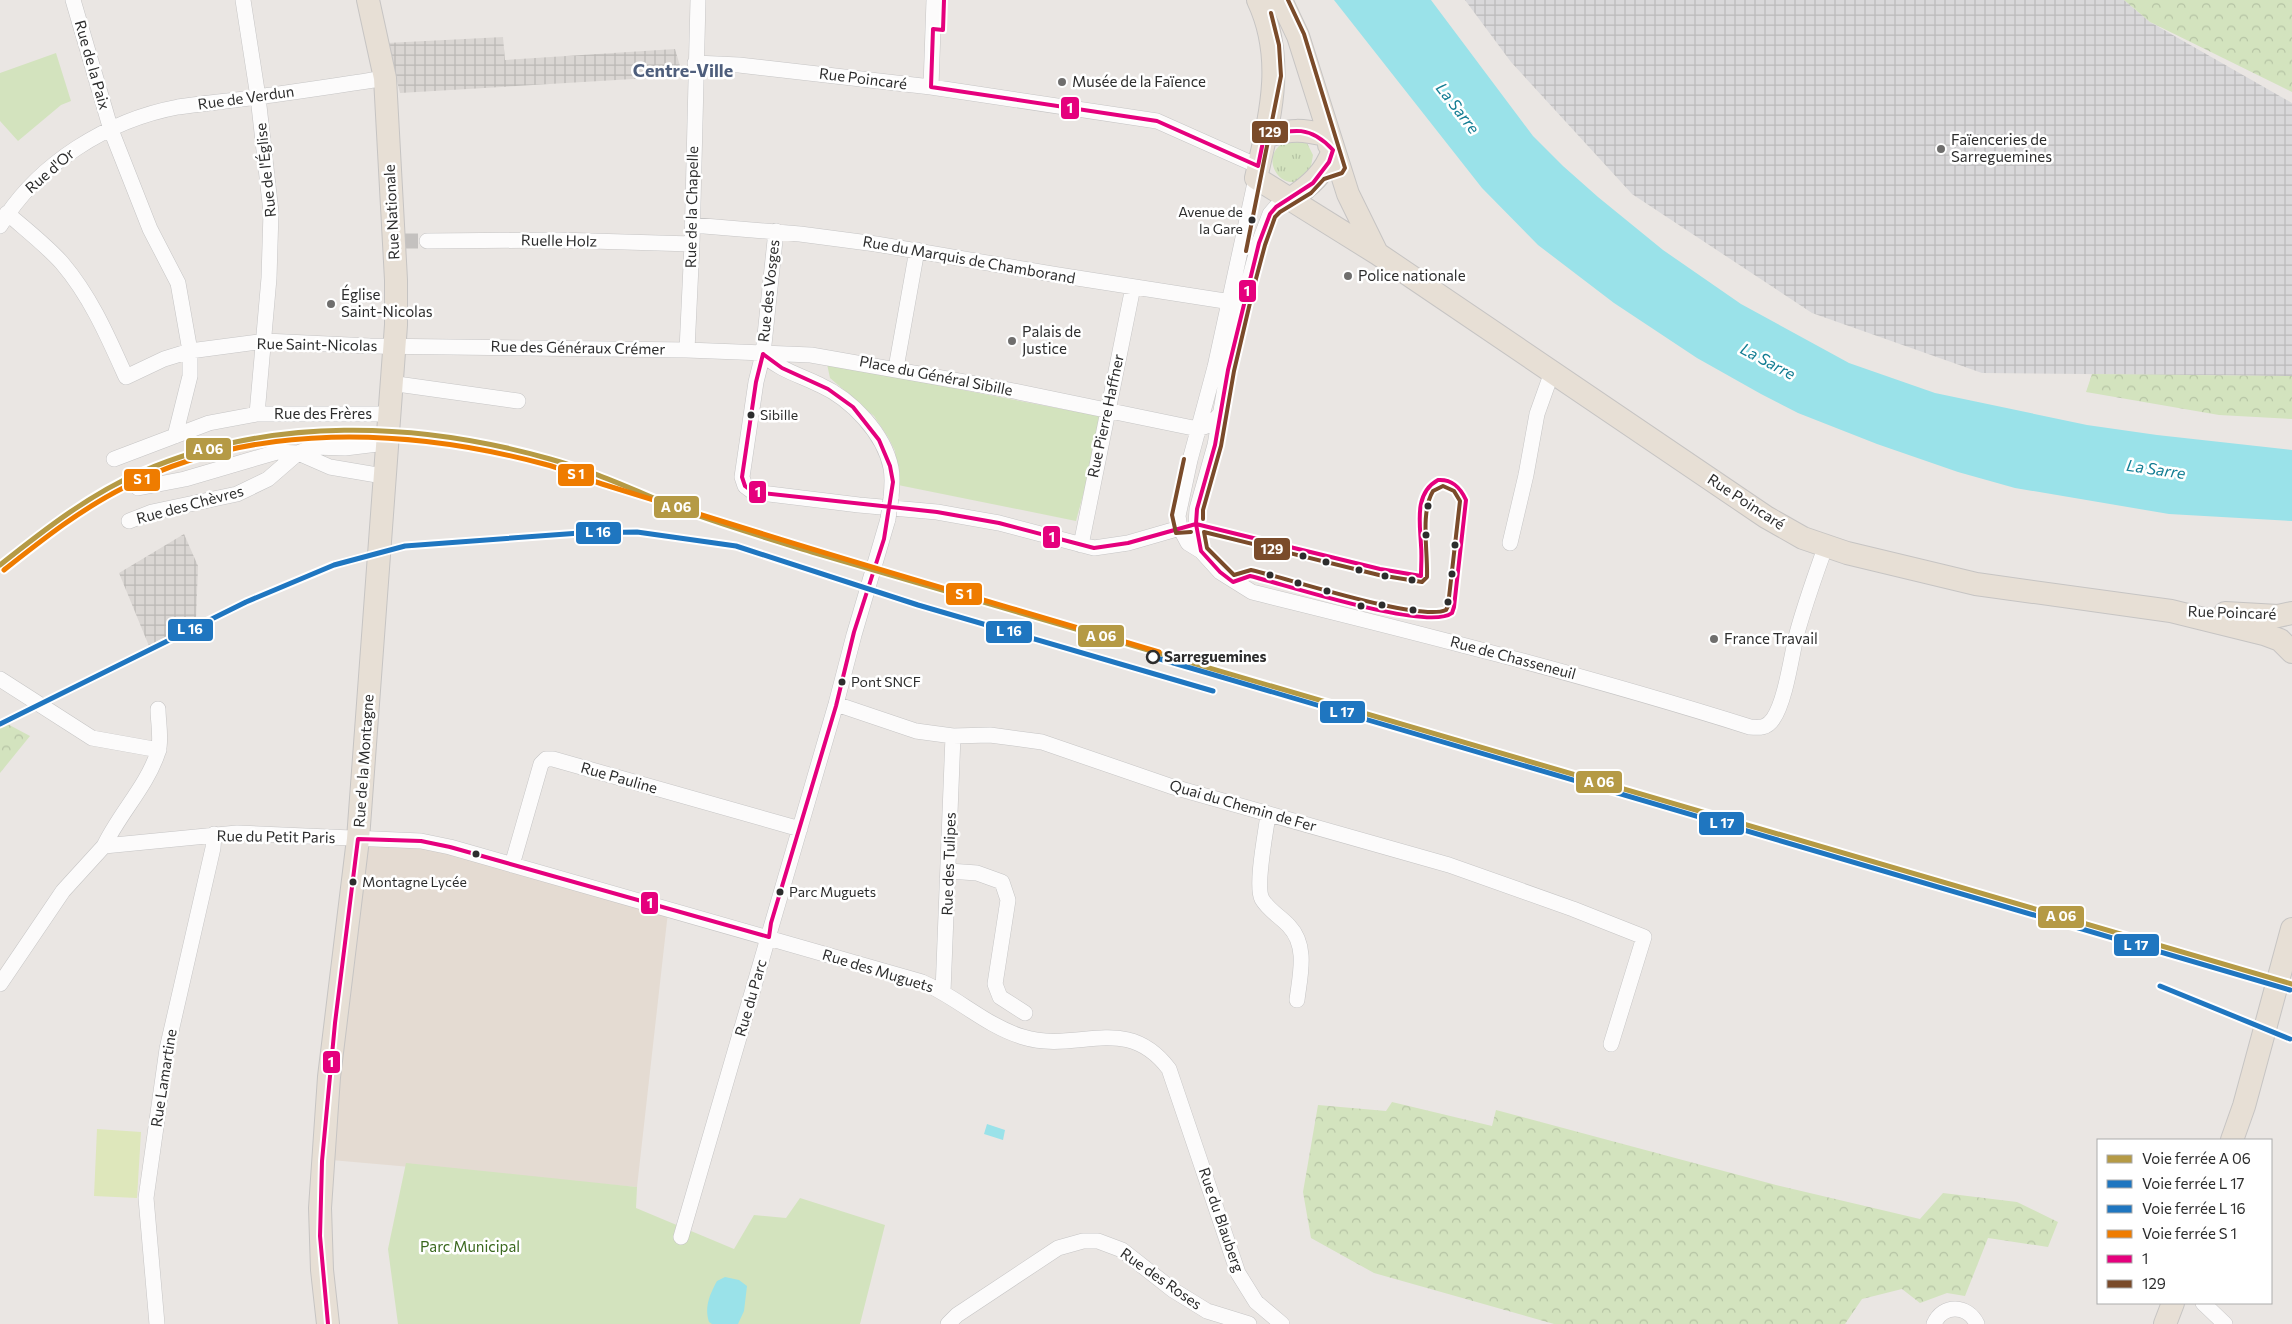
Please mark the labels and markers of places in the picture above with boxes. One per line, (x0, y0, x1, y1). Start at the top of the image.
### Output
place label: Musée de la Faïence (1072, 72, 1206, 90)
marker: Musée de la Faïence (1056, 76, 1068, 88)
place label: Faïenceries de Sarreguemines (1951, 130, 2052, 165)
marker: Faïenceries de Sarreguemines (1935, 143, 1947, 155)
place label: Avenue de la Gare (1178, 203, 1243, 237)
marker: Avenue de la Gare (1247, 215, 1257, 225)
place label: Police nationale (1358, 266, 1466, 284)
marker: Police nationale (1342, 270, 1354, 282)
place label: Église Saint-Nicolas (341, 284, 433, 320)
marker: Église Saint-Nicolas (325, 298, 337, 310)
place label: Palais de Justice (1022, 322, 1081, 357)
marker: Palais de Justice (1006, 335, 1018, 347)
place label: Sibille (760, 406, 798, 423)
marker: Sibille (746, 410, 756, 420)
unlabelled marker (1423, 501, 1433, 511)
unlabelled marker (1421, 530, 1431, 540)
unlabelled marker (1450, 540, 1460, 550)
unlabelled marker (1298, 551, 1308, 561)
unlabelled marker (1321, 557, 1331, 567)
unlabelled marker (1354, 565, 1364, 575)
unlabelled marker (1447, 569, 1457, 579)
unlabelled marker (1265, 570, 1275, 580)
unlabelled marker (1380, 571, 1390, 581)
unlabelled marker (1407, 575, 1417, 585)
unlabelled marker (1293, 578, 1303, 588)
unlabelled marker (1322, 586, 1332, 596)
unlabelled marker (1443, 597, 1453, 607)
unlabelled marker (1377, 600, 1387, 610)
unlabelled marker (1356, 601, 1366, 611)
unlabelled marker (1408, 605, 1418, 615)
place label: France Travail (1724, 629, 1818, 647)
marker: France Travail (1708, 633, 1720, 645)
place label: Sarreguemines (1164, 647, 1267, 665)
marker: Sarreguemines (1146, 650, 1160, 664)
place label: Pont SNCF (851, 673, 921, 690)
marker: Pont SNCF (837, 677, 847, 687)
unlabelled marker (471, 849, 481, 859)
place label: Montagne Lycée (362, 873, 467, 890)
marker: Montagne Lycée (348, 877, 358, 887)
place label: Parc Muguets (789, 883, 876, 900)
marker: Parc Muguets (775, 887, 785, 897)

